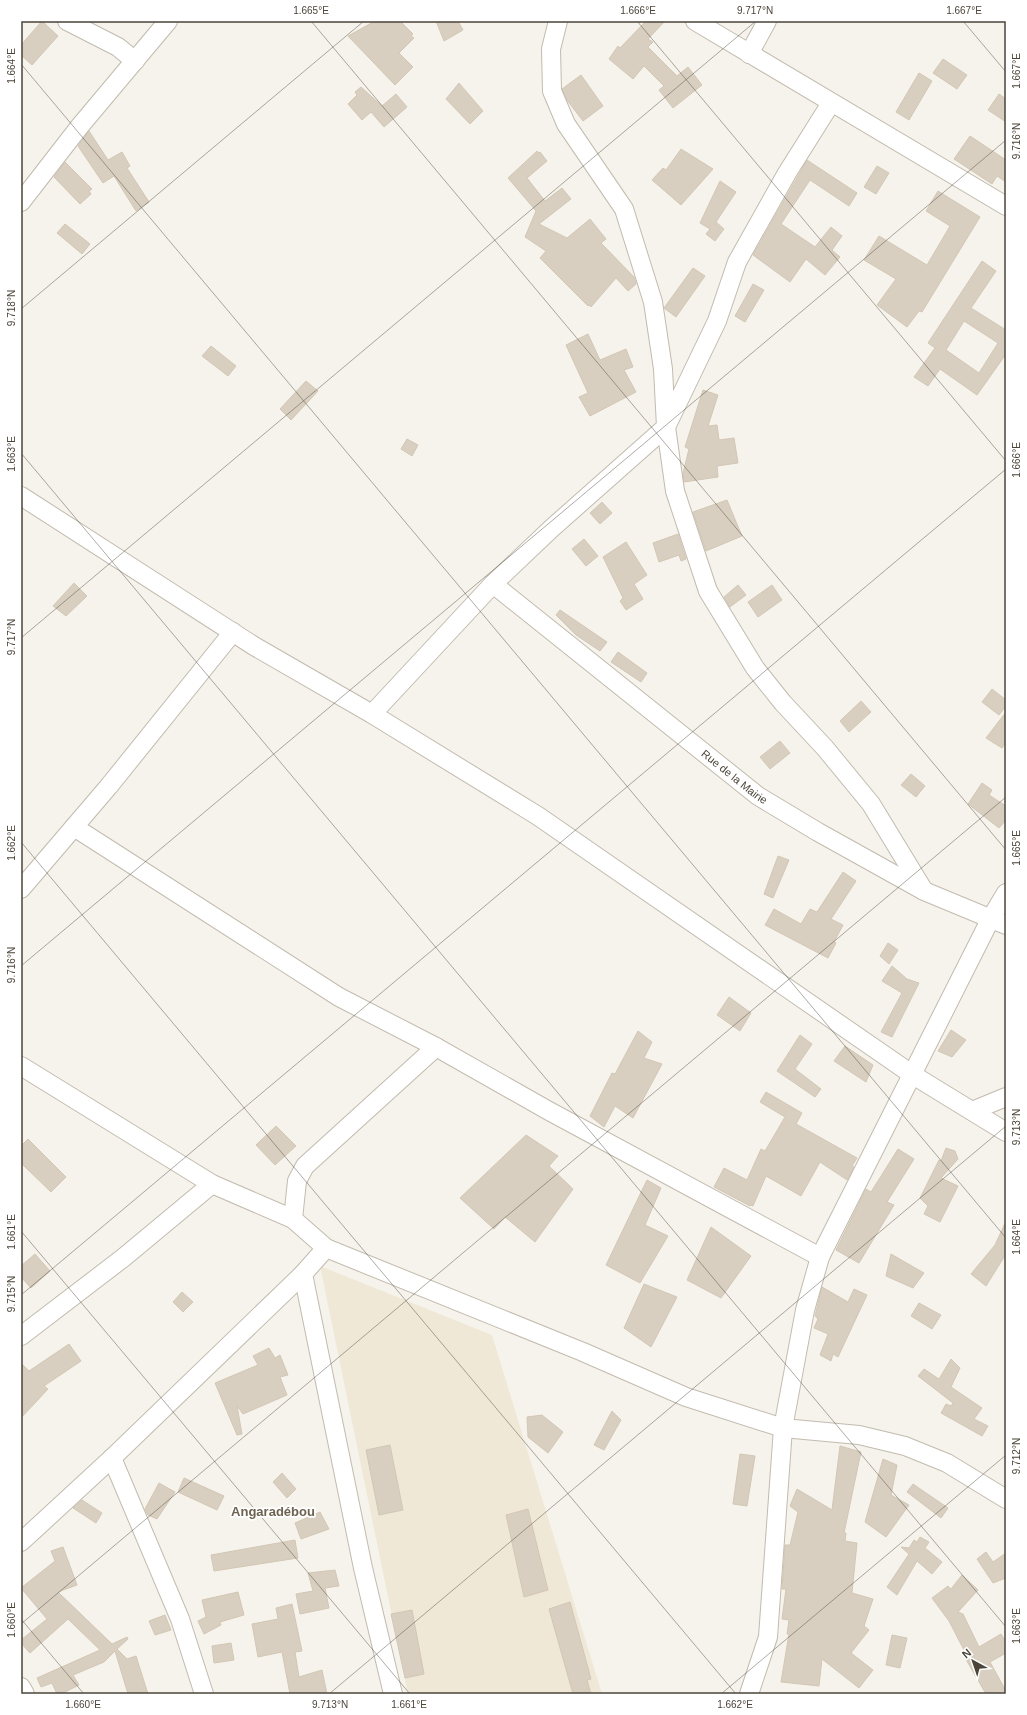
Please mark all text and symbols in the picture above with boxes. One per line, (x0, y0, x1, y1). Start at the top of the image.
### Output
text: 1.665°E (293, 5, 329, 16)
text: 1.666°E (620, 5, 656, 16)
text: 9.717°N (737, 5, 773, 16)
text: 1.667°E (946, 5, 982, 16)
text: 1.664°E (6, 48, 17, 84)
text: 1.667°E (1011, 53, 1022, 89)
text: 9.716°N (1011, 123, 1022, 159)
text: 9.718°N (6, 290, 17, 326)
text: 1.663°E (6, 436, 17, 472)
text: 1.666°E (1011, 442, 1022, 478)
text: 9.717°N (6, 619, 17, 655)
street label: Rue de la Mairie (699, 747, 769, 806)
text: 1.662°E (6, 825, 17, 861)
text: 1.665°E (1011, 830, 1022, 866)
text: 9.716°N (6, 947, 17, 983)
text: 9.713°N (1011, 1109, 1022, 1145)
text: 1.661°E (6, 1214, 17, 1250)
text: 1.664°E (1011, 1219, 1022, 1255)
text: 9.715°N (6, 1276, 17, 1312)
text: 9.712°N (1011, 1438, 1022, 1474)
district label: Angaradébou (231, 1504, 315, 1519)
text: 1.660°E (6, 1602, 17, 1638)
text: 1.663°E (1011, 1608, 1022, 1644)
north arrow (953, 1641, 993, 1681)
text: N (960, 1646, 974, 1660)
text: 1.660°E (65, 1699, 101, 1710)
text: 9.713°N (312, 1699, 348, 1710)
text: 1.661°E (391, 1699, 427, 1710)
text: 1.662°E (717, 1699, 753, 1710)

